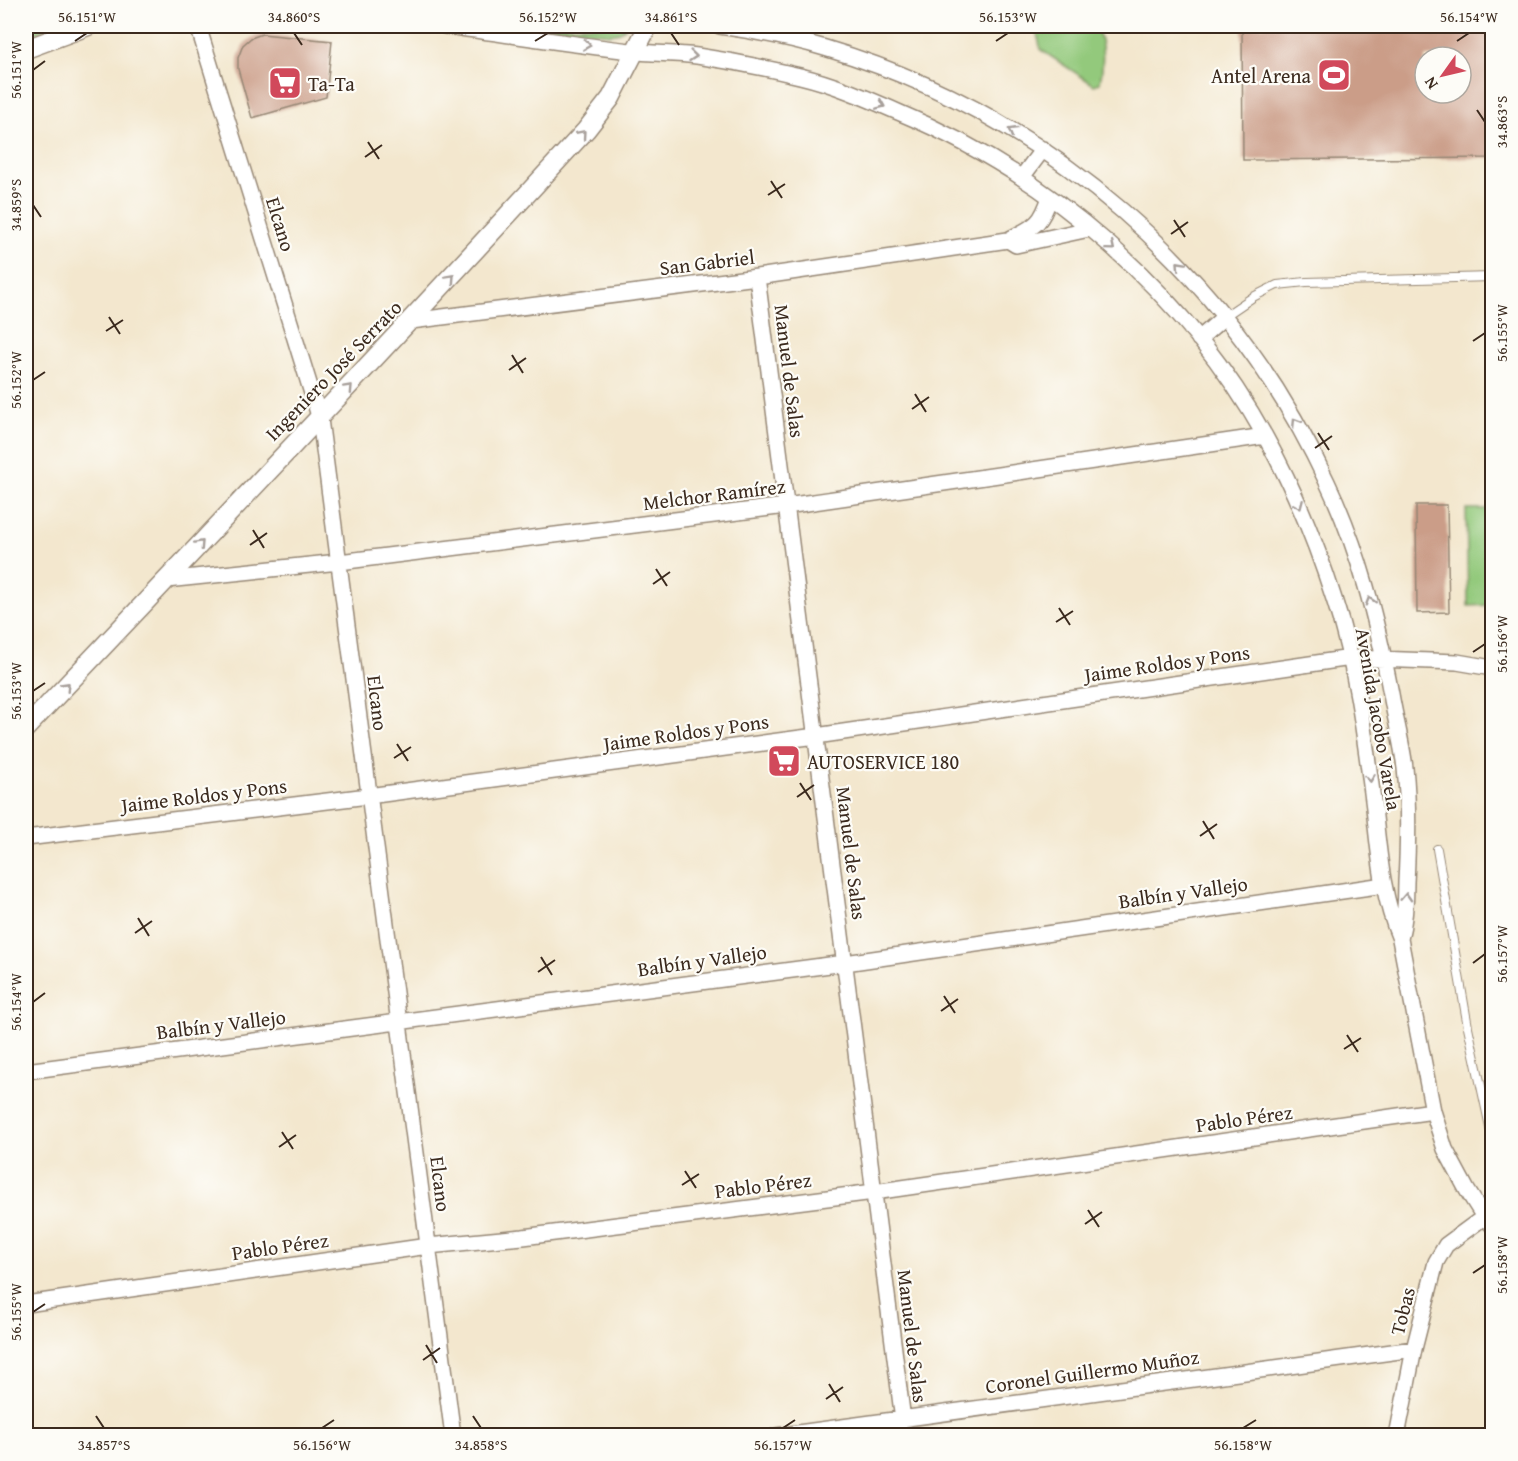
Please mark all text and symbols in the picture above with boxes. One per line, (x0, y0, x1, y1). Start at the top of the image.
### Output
text: 56.151°W (58, 6, 116, 27)
text: 34.860°S (268, 6, 320, 27)
text: 56.152°W (519, 6, 577, 27)
text: 34.861°S (645, 6, 697, 27)
text: 56.153°W (979, 6, 1037, 27)
text: 56.154°W (1440, 6, 1498, 27)
one-way arrow (582, 39, 591, 51)
text: 56.151°W (5, 41, 26, 99)
north arrow (1413, 45, 1473, 105)
one-way arrow (688, 49, 697, 62)
sports icon: Antel Arena (1316, 57, 1352, 93)
place label: Antel Arena (1211, 61, 1312, 90)
supermarket icon: Ta-Ta (267, 65, 303, 101)
place label: Ta-Ta (308, 69, 355, 98)
text: N (1417, 72, 1444, 95)
text: 34.863°S (1491, 96, 1512, 148)
one-way arrow (875, 98, 886, 110)
one-way arrow (1008, 127, 1018, 138)
one-way arrow (575, 130, 586, 141)
text: 34.859°S (5, 179, 26, 231)
street label: Elcano (259, 193, 303, 255)
one-way arrow (1104, 240, 1115, 251)
street label: San Gabriel (658, 242, 756, 282)
one-way arrow (1177, 262, 1188, 273)
one-way arrow (444, 274, 455, 285)
street label: Ingeniero José Serrato (258, 293, 408, 447)
street label: Manuel de Salas (767, 303, 813, 439)
text: 56.155°W (1491, 304, 1512, 362)
text: 56.152°W (5, 351, 26, 409)
one-way arrow (342, 384, 353, 394)
one-way arrow (1291, 418, 1303, 428)
street label: Melchor Ramírez (641, 471, 787, 517)
one-way arrow (1292, 498, 1304, 509)
one-way arrow (193, 540, 204, 551)
one-way arrow (1365, 596, 1377, 607)
text: 56.156°W (1491, 615, 1512, 673)
street label: Avenida Jacobo Varela (1349, 625, 1409, 813)
street label: Jaime Roldos y Pons (1080, 637, 1252, 689)
text: 56.153°W (5, 662, 26, 720)
street label: Elcano (360, 674, 396, 732)
one-way arrow (59, 682, 70, 692)
street label: Jaime Roldos y Pons (599, 706, 771, 758)
supermarket icon: AUTOSERVICE 180 (766, 743, 802, 779)
place label: AUTOSERVICE 180 (807, 747, 959, 776)
street label: Jaime Roldos y Pons (117, 770, 288, 820)
one-way arrow (1363, 773, 1375, 782)
street label: Manuel de Salas (829, 785, 875, 921)
street label: Balbín y Vallejo (1117, 869, 1249, 915)
one-way arrow (1399, 893, 1412, 902)
text: 56.157°W (1491, 925, 1512, 983)
street label: Balbín y Vallejo (636, 937, 768, 983)
text: 56.154°W (5, 973, 26, 1031)
street label: Balbín y Vallejo (155, 1002, 287, 1046)
street label: Pablo Pérez (1194, 1097, 1294, 1139)
street label: Elcano (423, 1155, 459, 1213)
street label: Pablo Pérez (713, 1165, 813, 1205)
street label: Pablo Pérez (230, 1225, 330, 1267)
text: 56.158°W (1491, 1236, 1512, 1294)
street label: Manuel de Salas (890, 1268, 936, 1404)
text: 56.155°W (5, 1283, 26, 1341)
street label: Tobas (1382, 1284, 1422, 1338)
street label: Coronel Guillermo Muñoz (983, 1342, 1201, 1400)
text: 34.857°S (78, 1434, 130, 1455)
text: 56.156°W (293, 1434, 351, 1455)
text: 34.858°S (455, 1434, 507, 1455)
text: 56.157°W (754, 1434, 812, 1455)
text: 56.158°W (1214, 1434, 1272, 1455)

